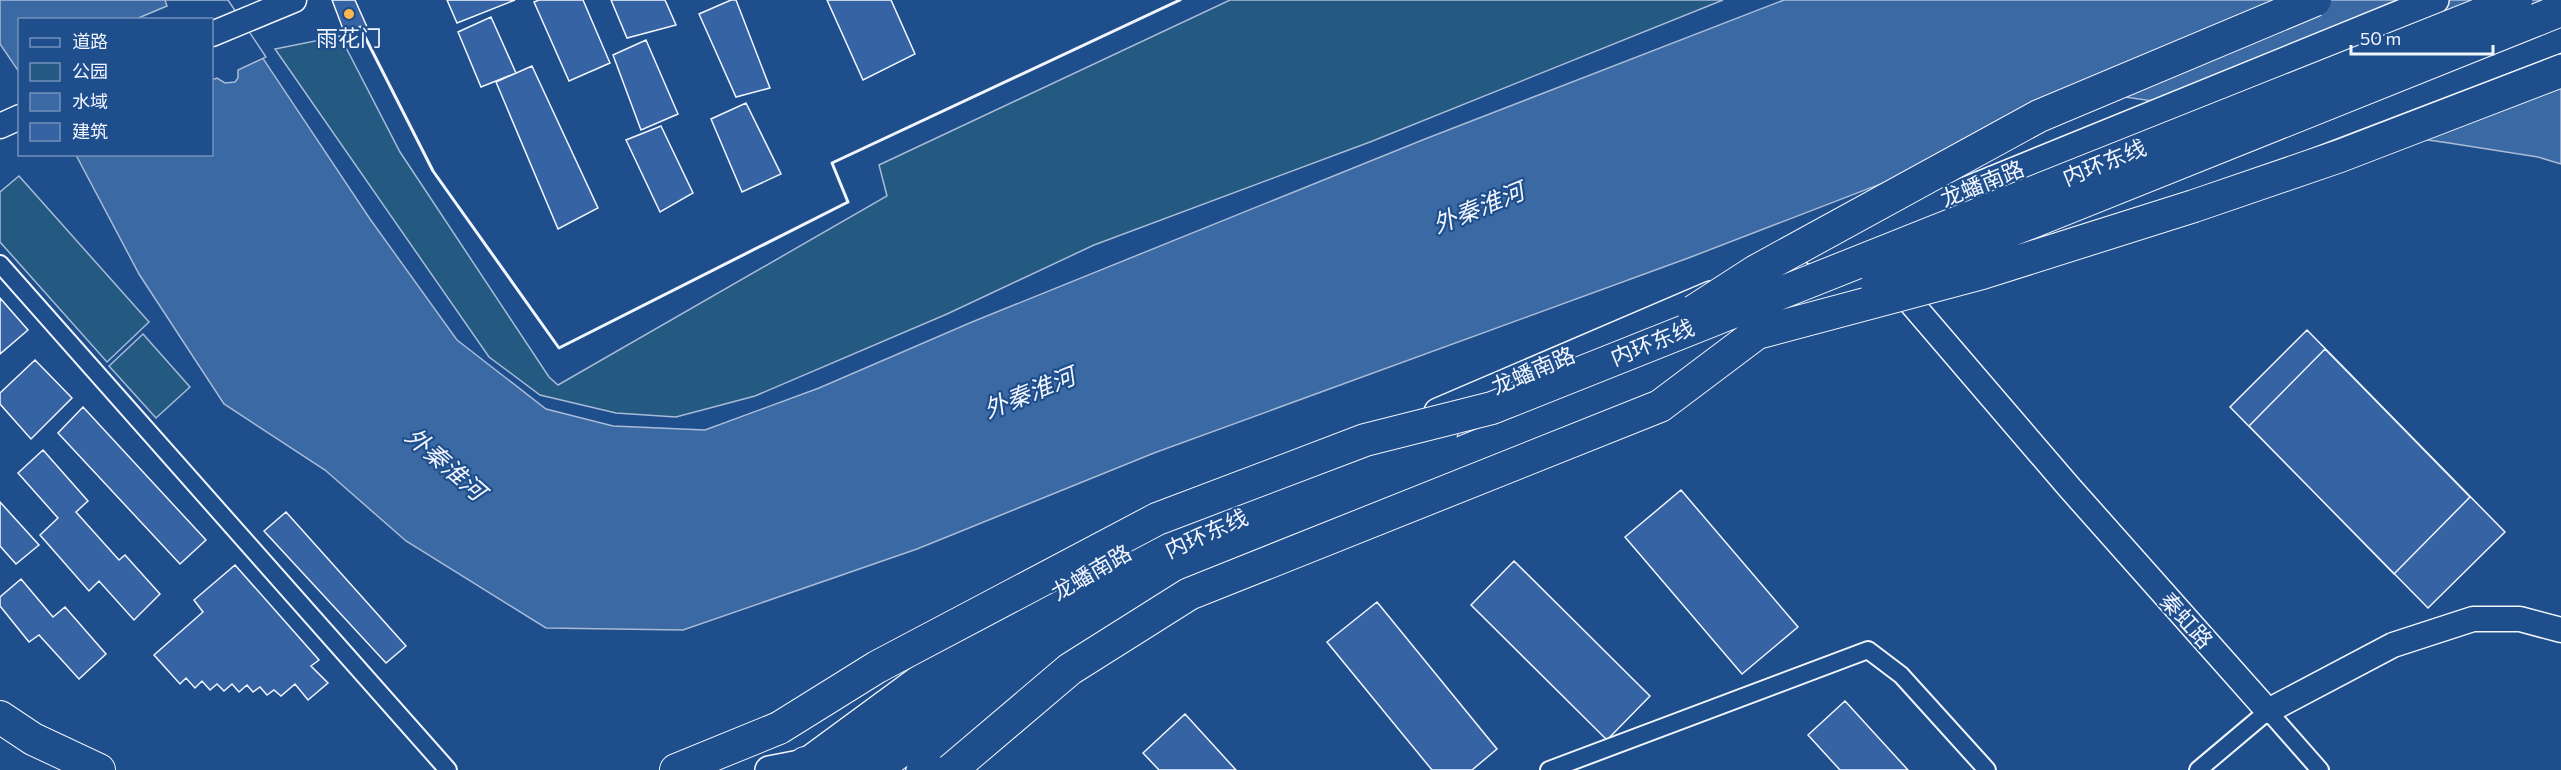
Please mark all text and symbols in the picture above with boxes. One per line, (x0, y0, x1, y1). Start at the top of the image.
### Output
marker: 雨花门 (342, 7, 356, 21)
legend (18, 18, 213, 156)
scale bar (2351, 18, 2494, 56)
place label: 雨花门 (316, 24, 382, 51)
text: 50 m (2360, 27, 2401, 49)
text: 道路 (72, 30, 108, 52)
text: 公园 (72, 60, 108, 82)
text: 水域 (72, 90, 108, 112)
text: 建筑 (72, 120, 108, 142)
street label: 内环东线 (2058, 133, 2150, 191)
street label: 龙蟠南路 (1936, 154, 2028, 212)
water label: 外秦淮河 (1428, 174, 1532, 238)
street label: 内环东线 (1606, 313, 1698, 371)
street label: 龙蟠南路 (1487, 340, 1579, 400)
water label: 外秦淮河 (979, 359, 1083, 423)
water label: 外秦淮河 (400, 421, 495, 508)
street label: 内环东线 (1160, 503, 1252, 563)
street label: 龙蟠南路 (1046, 538, 1136, 606)
street label: 秦虹路 (2155, 586, 2219, 654)

